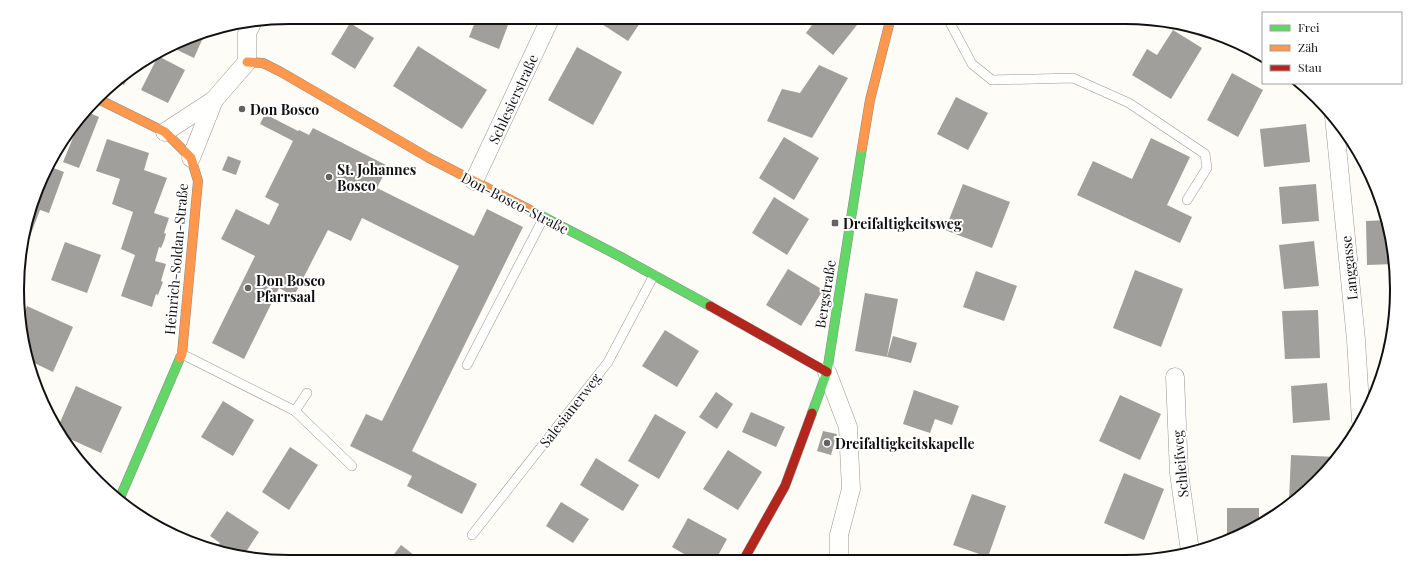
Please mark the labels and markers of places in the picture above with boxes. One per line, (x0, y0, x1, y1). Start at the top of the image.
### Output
place label: Don Bosco (250, 100, 319, 119)
marker: Don Bosco (237, 104, 247, 114)
place label: St. Johannes Bosco (337, 160, 416, 195)
marker: St. Johannes Bosco (324, 172, 334, 182)
place label: Dreifaltigkeitsweg (843, 214, 962, 233)
marker: Dreifaltigkeitsweg (830, 218, 840, 228)
place label: Don Bosco Pfarrsaal (256, 271, 325, 306)
marker: Don Bosco Pfarrsaal (243, 283, 253, 293)
place label: Dreifaltigkeitskapelle (835, 434, 975, 453)
marker: Dreifaltigkeitskapelle (822, 438, 832, 448)

